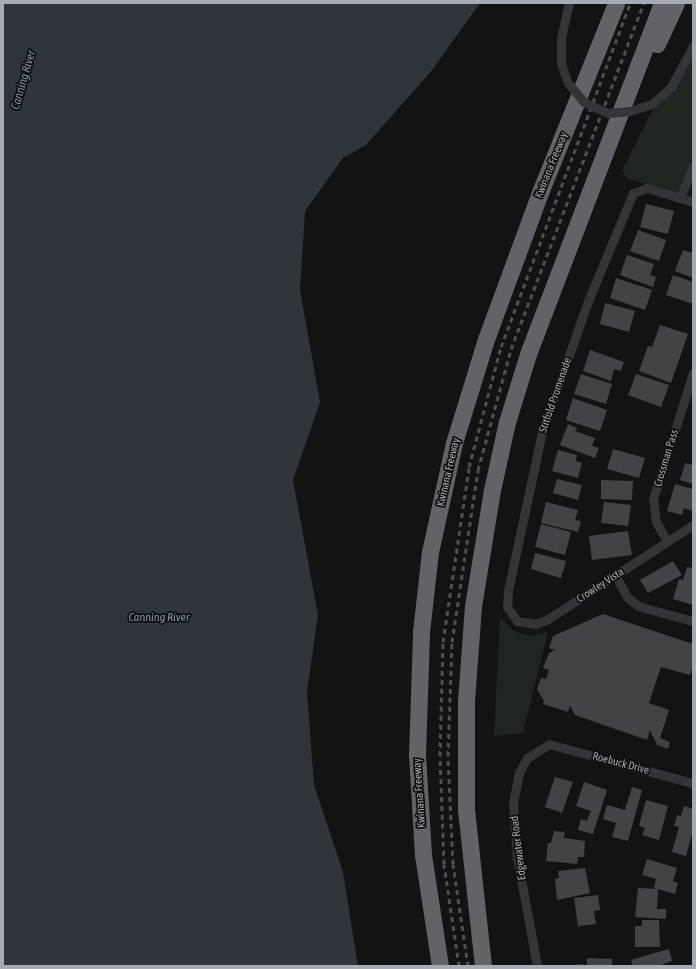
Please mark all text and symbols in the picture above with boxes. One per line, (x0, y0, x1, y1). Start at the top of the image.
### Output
water label: Canning River (9, 49, 39, 111)
street label: Kwinana Freeway (532, 130, 570, 200)
street label: Stitfold Promenade (536, 356, 574, 434)
street label: Crossman Pass (651, 428, 681, 488)
street label: Kwinana Freeway (434, 436, 462, 508)
street label: Crowley Vista (574, 565, 626, 605)
water label: Canning River (128, 611, 190, 625)
street label: Roebuck Drive (591, 749, 651, 777)
street label: Kwinana Freeway (410, 758, 428, 828)
street label: Edgewater Road (508, 815, 528, 881)

